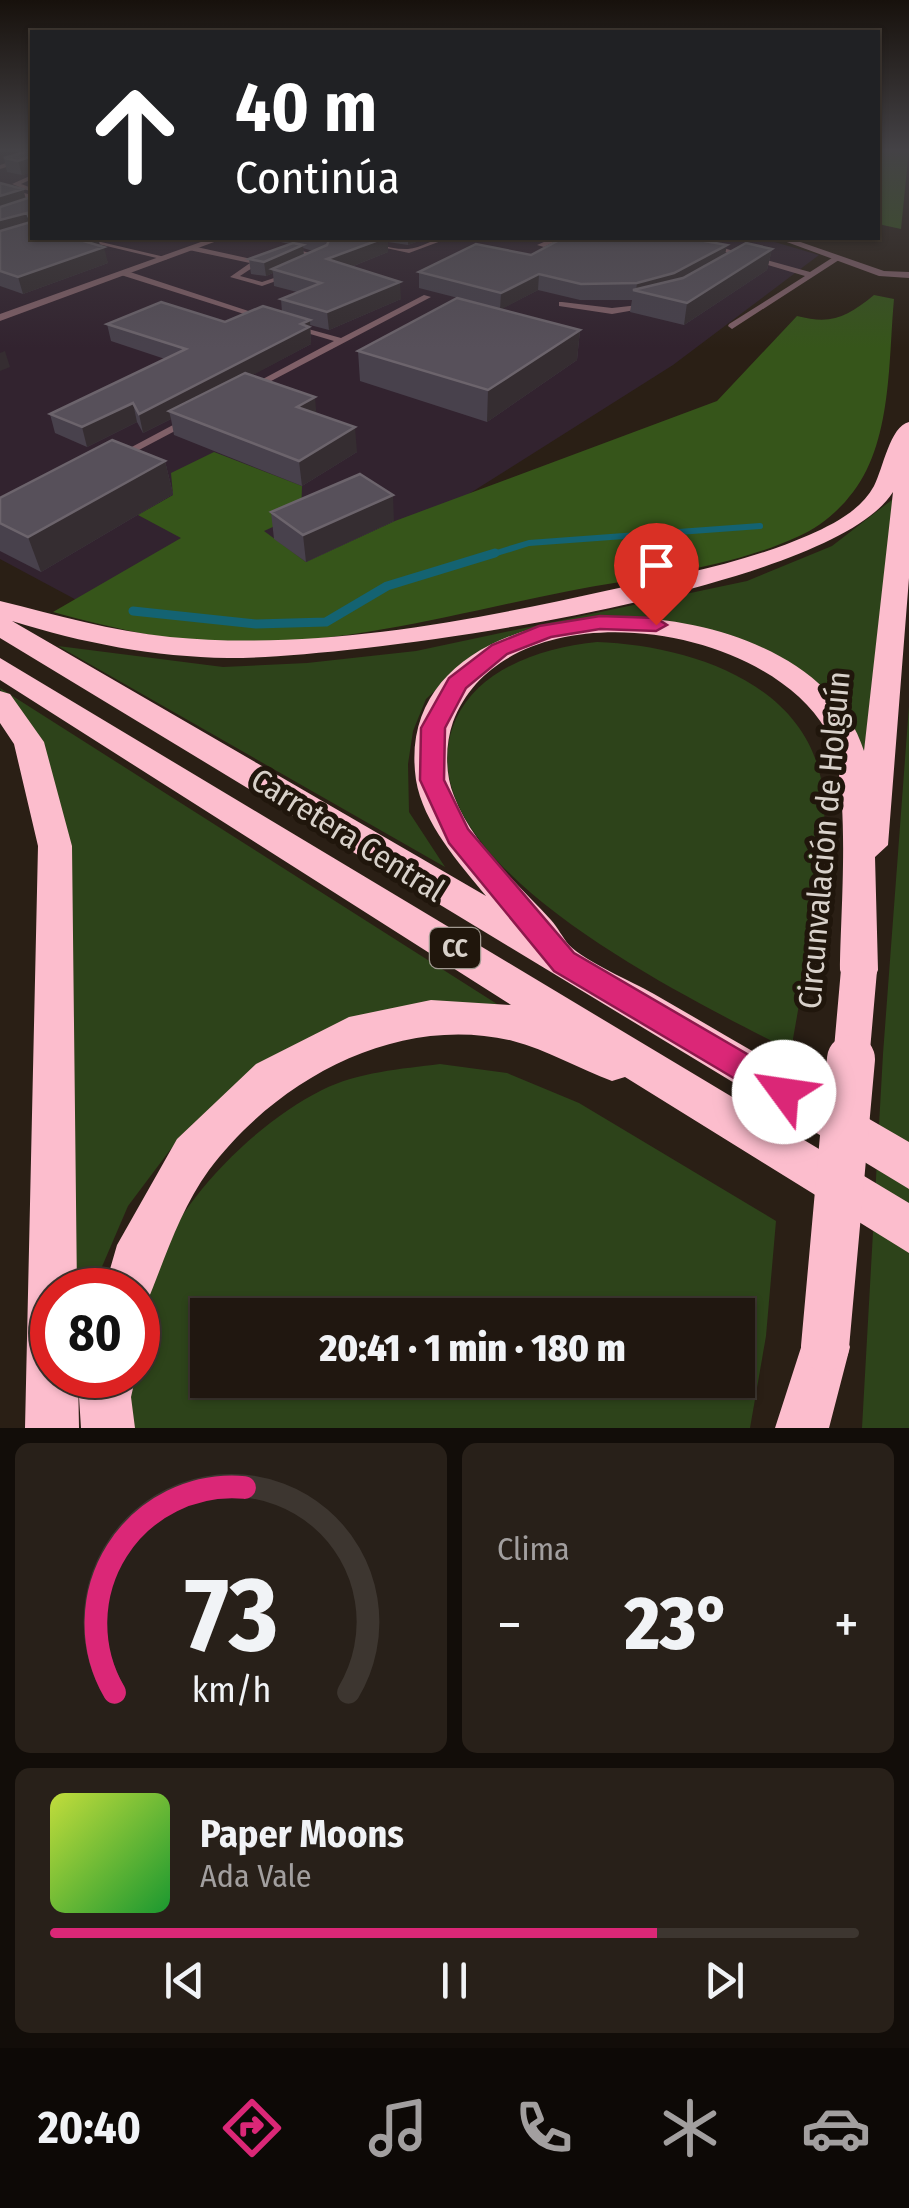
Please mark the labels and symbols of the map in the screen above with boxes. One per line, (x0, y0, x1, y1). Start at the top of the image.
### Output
pin (614, 523, 699, 626)
street label: Circunvalación de Holguín (790, 669, 858, 1011)
street label: Carretera Central (244, 760, 452, 910)
road number: CC (430, 928, 480, 968)
position arrow (732, 1040, 836, 1144)
speed limit sign: 80 (30, 1268, 160, 1398)

